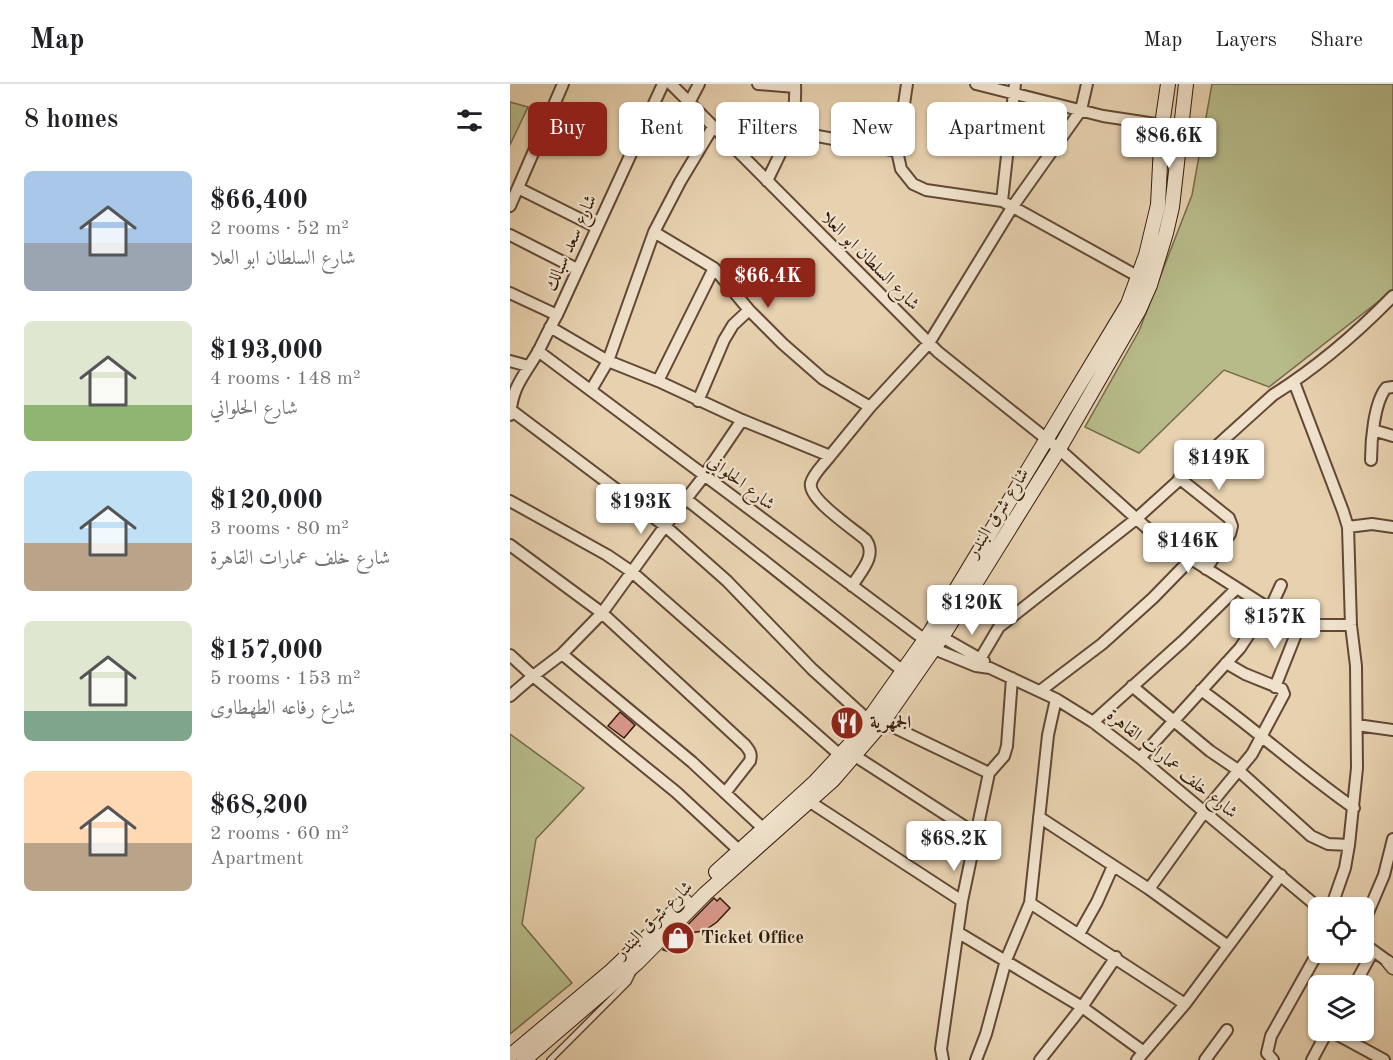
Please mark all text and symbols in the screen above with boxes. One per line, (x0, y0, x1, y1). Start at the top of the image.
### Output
text: Map (30, 27, 84, 55)
text: Map (1143, 30, 1182, 51)
text: Layers (1215, 30, 1277, 51)
text: Share (1310, 30, 1363, 51)
chip: Buy (528, 102, 607, 156)
chip: Rent (619, 102, 704, 156)
chip: Filters (716, 102, 819, 156)
chip: New (831, 102, 915, 156)
chip: Apartment (927, 102, 1067, 156)
icon: filters (453, 104, 486, 137)
text: 8 homes (24, 107, 118, 133)
pin: $86.6K (1120, 118, 1218, 169)
text: $86.6K (1135, 127, 1203, 147)
text: $66,400 (210, 188, 308, 214)
street label: شارع سعد سبالك (542, 192, 605, 296)
icon: home (72, 195, 144, 267)
street label: شارع السلطان ابو العلا (814, 208, 923, 317)
text: 2 rooms · 52 m² (210, 219, 349, 239)
text: شارع السلطان ابو العلا (210, 249, 356, 269)
pin: $66.4K (719, 258, 817, 309)
text: $66.4K (734, 267, 802, 287)
text: $193,000 (210, 338, 323, 364)
icon: home (72, 345, 144, 417)
text: 4 rooms · 148 m² (210, 369, 360, 389)
text: شارع الحلواني (210, 399, 298, 419)
pin: $149K (1177, 440, 1261, 491)
text: $149K (1188, 449, 1250, 469)
street label: شارع الحلواني (701, 452, 778, 518)
street label: شارع شرق البندر (962, 465, 1037, 565)
pin: $193K (599, 484, 683, 535)
text: $120,000 (210, 488, 323, 514)
text: $193K (610, 493, 672, 513)
icon: home (72, 495, 144, 567)
text: 3 rooms · 80 m² (210, 519, 349, 539)
pin: $146K (1146, 523, 1230, 574)
text: $146K (1157, 532, 1219, 552)
text: شارع خلف عمارات القاهرة (210, 549, 390, 569)
pin: $120K (930, 585, 1014, 636)
text: $120K (941, 594, 1003, 614)
pin: $157K (1233, 599, 1317, 650)
text: $157K (1244, 608, 1306, 628)
text: $157,000 (210, 638, 323, 664)
icon: home (72, 645, 144, 717)
text: 5 rooms · 153 m² (210, 669, 360, 689)
text: شارع رفاعه الطهطاوى (210, 699, 355, 719)
restaurant icon: الجمهرية (829, 705, 865, 741)
street label: شارع خلف عمارات القاهرة (1100, 706, 1241, 826)
place label: الجمهرية (870, 714, 911, 734)
text: $68,200 (210, 793, 308, 819)
icon: home (72, 795, 144, 867)
pin: $68.2K (905, 821, 1003, 872)
text: 2 rooms · 60 m² (210, 824, 349, 844)
text: $68.2K (920, 830, 988, 850)
text: Apartment (210, 849, 304, 869)
street label: شارع شرق البندر (610, 878, 700, 967)
map controls (1308, 897, 1374, 1041)
button: locate (1308, 897, 1374, 963)
shop icon: Ticket Office (660, 920, 696, 956)
place label: Ticket Office (701, 929, 804, 947)
button: layers (1308, 975, 1374, 1041)

